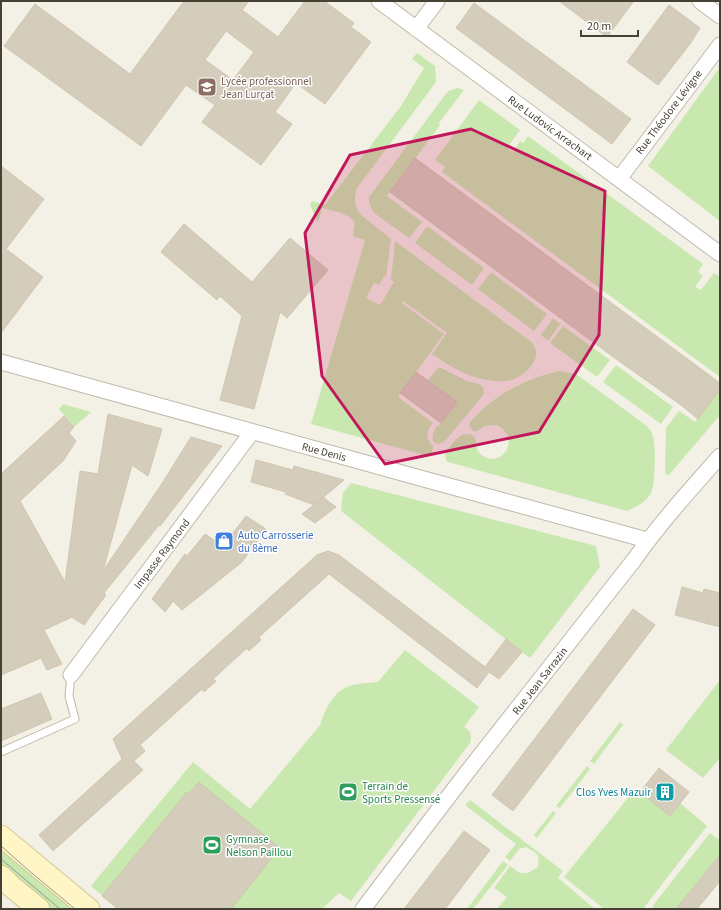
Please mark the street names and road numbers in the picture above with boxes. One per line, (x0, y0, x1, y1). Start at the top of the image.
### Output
street label: Rue Théodore Lévigne (632, 66, 706, 157)
street label: Rue Ludovic Arrachart (505, 92, 596, 164)
street label: Rue Denis (300, 439, 348, 465)
street label: Impasse Raymond (131, 516, 193, 592)
street label: Rue Jean Sarrazin (509, 644, 571, 718)

